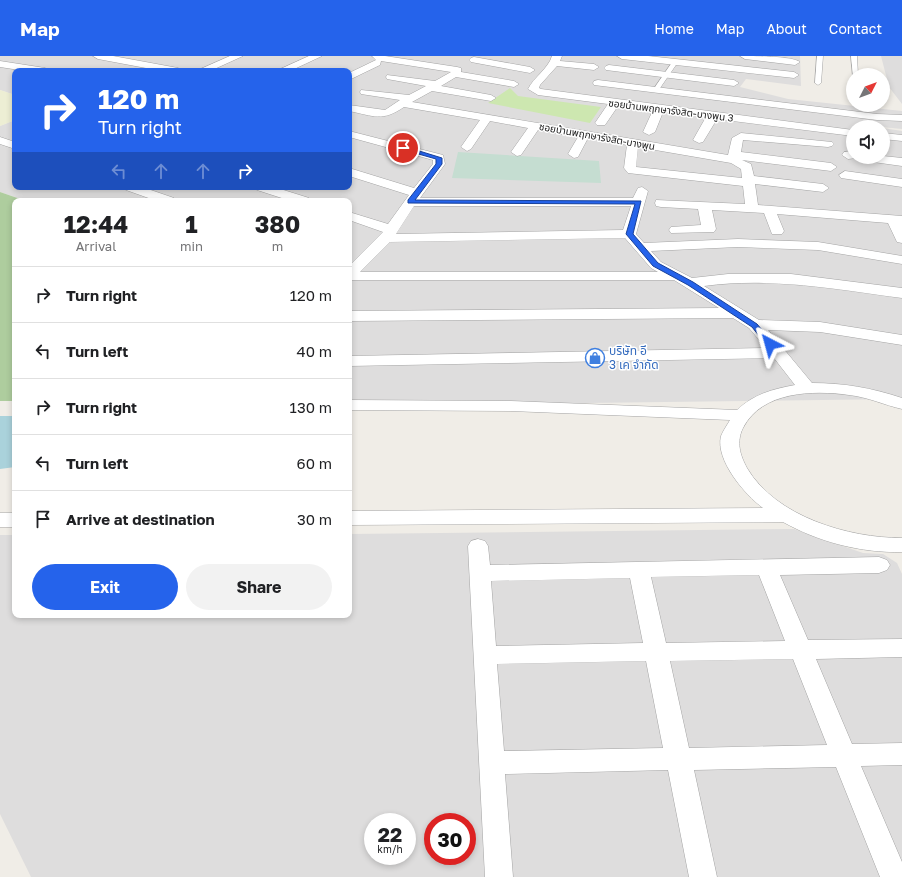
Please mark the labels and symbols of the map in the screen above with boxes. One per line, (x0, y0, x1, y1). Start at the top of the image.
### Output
north arrow (846, 68, 890, 112)
street label: ซอยบ้านพฤกษารังสิต-บางพูน 3 (608, 96, 734, 125)
street label: ซอยบ้านพฤกษารังสิต-บางพูน (538, 120, 656, 153)
pin (386, 131, 420, 165)
position arrow (749, 323, 791, 365)
place label: บริษัท อี 3 เค จำกัด (609, 343, 659, 372)
shop icon: บริษัท อี 3 เค จำกัด (584, 347, 606, 369)
speed limit sign: 30 (424, 813, 476, 865)

